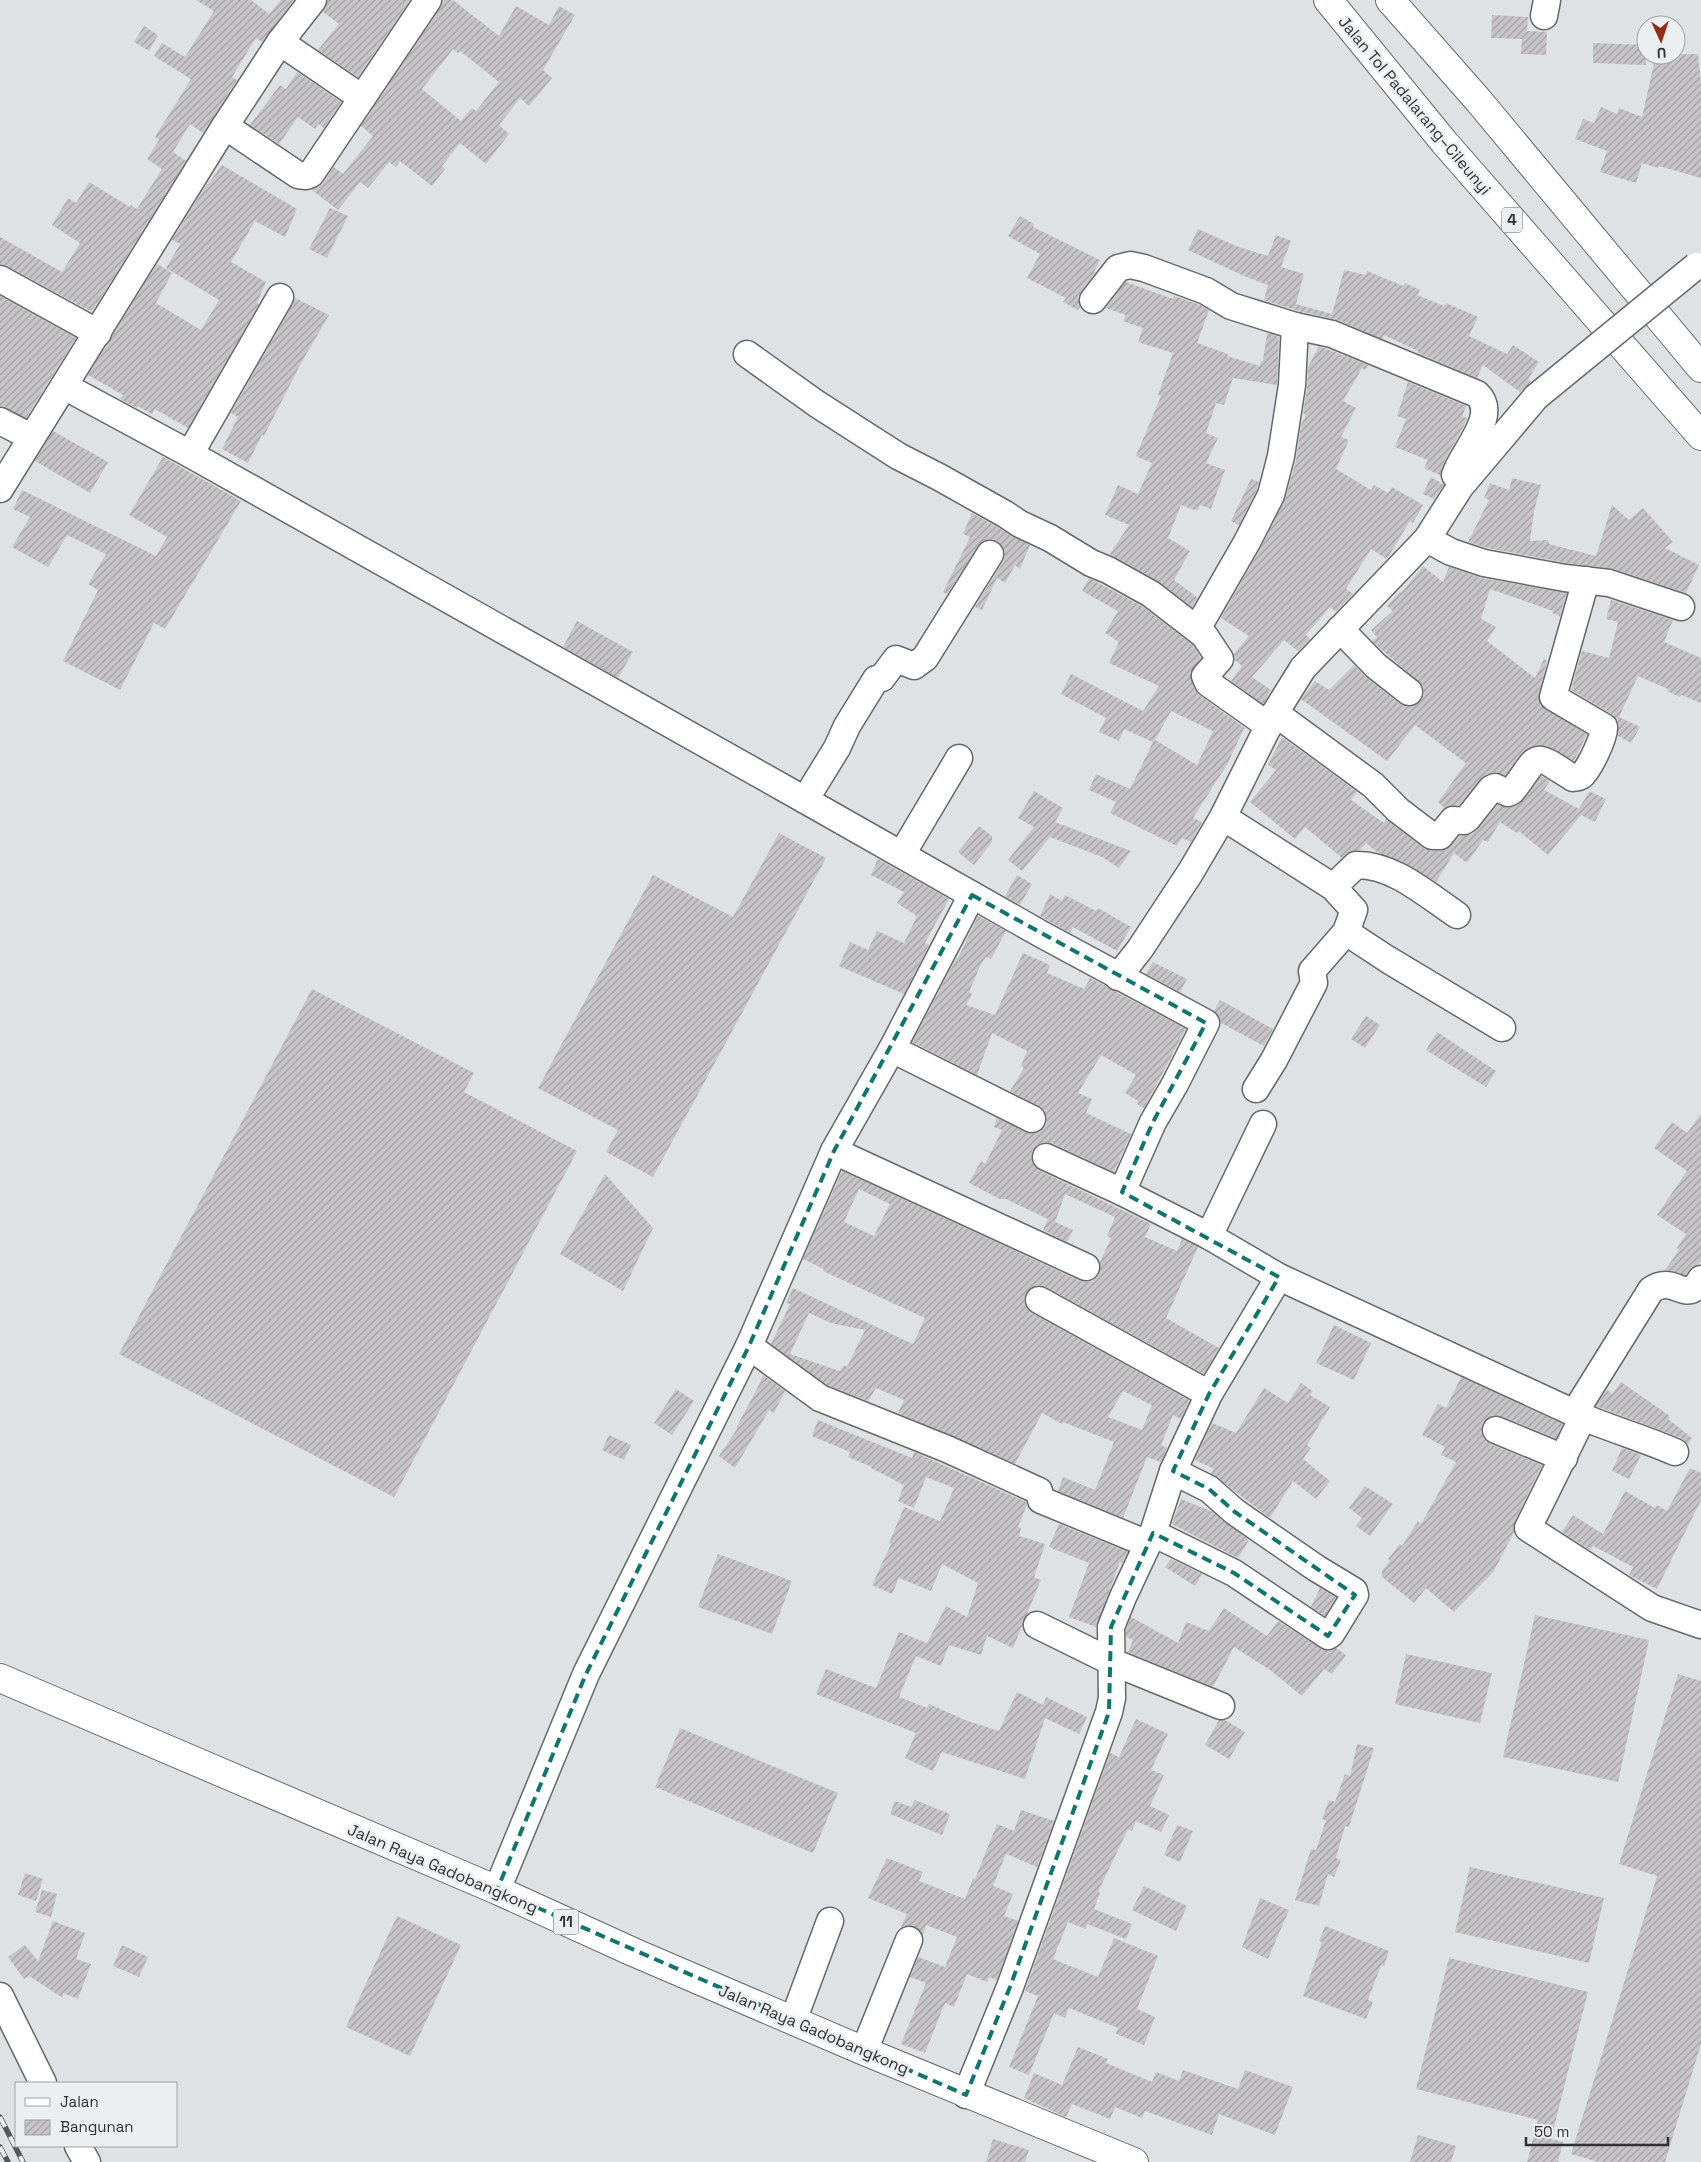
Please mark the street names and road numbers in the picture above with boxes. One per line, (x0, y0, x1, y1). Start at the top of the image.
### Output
street label: Jalan Tol Padalarang–Cileunyi (1334, 12, 1496, 199)
road number: 4 (1502, 208, 1522, 232)
street label: Jalan Raya Gadobangkong (344, 1819, 541, 1918)
road number: 11 (554, 1910, 578, 1934)
street label: Jalan Raya Gadobangkong (715, 1980, 912, 2079)

